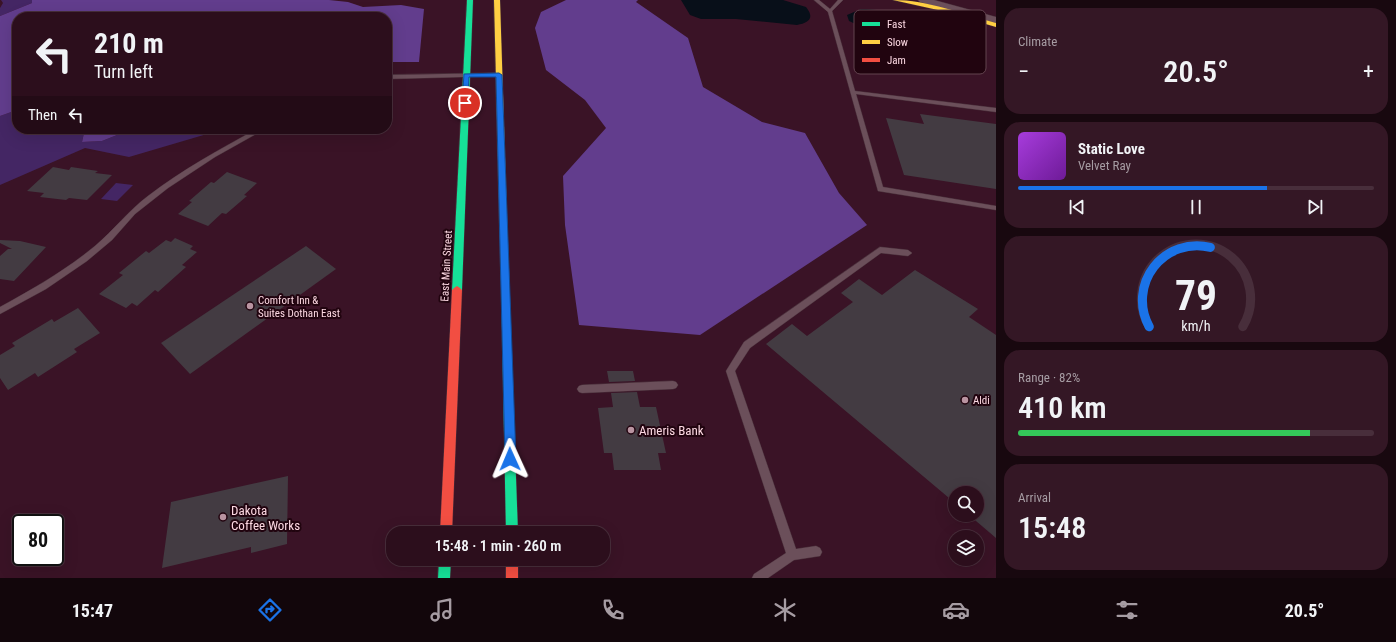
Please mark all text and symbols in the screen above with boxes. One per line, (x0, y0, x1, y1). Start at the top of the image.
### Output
legend (854, 10, 986, 74)
text: Fast (887, 18, 906, 31)
text: 210 m (94, 27, 164, 60)
icon: left (28, 28, 80, 80)
text: Climate (1018, 34, 1057, 49)
text: Slow (887, 36, 908, 49)
text: Jam (887, 54, 906, 67)
text: 20.5° (1163, 54, 1229, 89)
text: − (1018, 59, 1029, 84)
text: + (1363, 59, 1374, 84)
text: Turn left (94, 61, 153, 82)
pin (448, 86, 482, 120)
icon: arrive (454, 92, 476, 114)
icon: left (65, 104, 87, 126)
text: Then (28, 106, 57, 124)
text: Static Love (1078, 140, 1145, 158)
text: Velvet Ray (1078, 158, 1131, 173)
icon: previous (1066, 196, 1088, 218)
icon: pause (1185, 196, 1207, 218)
icon: next (1304, 196, 1326, 218)
street label: East Main Street (438, 230, 455, 302)
text: 79 (1175, 271, 1217, 320)
place label: Comfort Inn & Suites Dothan East (258, 294, 340, 320)
marker: Comfort Inn & Suites Dothan East (245, 301, 255, 311)
text: km/h (1181, 318, 1211, 334)
text: Range · 82% (1018, 370, 1080, 385)
text: 410 km (1018, 390, 1107, 425)
place label: Aldi (973, 394, 990, 407)
marker: Aldi (960, 395, 970, 405)
place label: Ameris Bank (639, 423, 704, 438)
marker: Ameris Bank (626, 425, 636, 435)
position arrow (489, 438, 531, 480)
map controls (948, 486, 984, 566)
button: search (948, 486, 984, 522)
text: Arrival (1018, 490, 1051, 505)
place label: Dakota Coffee Works (231, 503, 300, 533)
text: 15:48 (1018, 510, 1086, 545)
marker: Dakota Coffee Works (218, 512, 228, 522)
speed limit sign: 80 (12, 514, 64, 566)
button: layers (948, 530, 984, 566)
text: 15:48 · 1 min · 260 m (435, 537, 561, 555)
icon: directions (256, 596, 284, 624)
icon: music (428, 596, 456, 624)
icon: phone (599, 596, 627, 624)
icon: climate (771, 596, 799, 624)
icon: car (942, 596, 970, 624)
icon: filters (1113, 596, 1141, 624)
text: 15:47 (72, 600, 113, 621)
text: 20.5° (1285, 600, 1324, 621)

